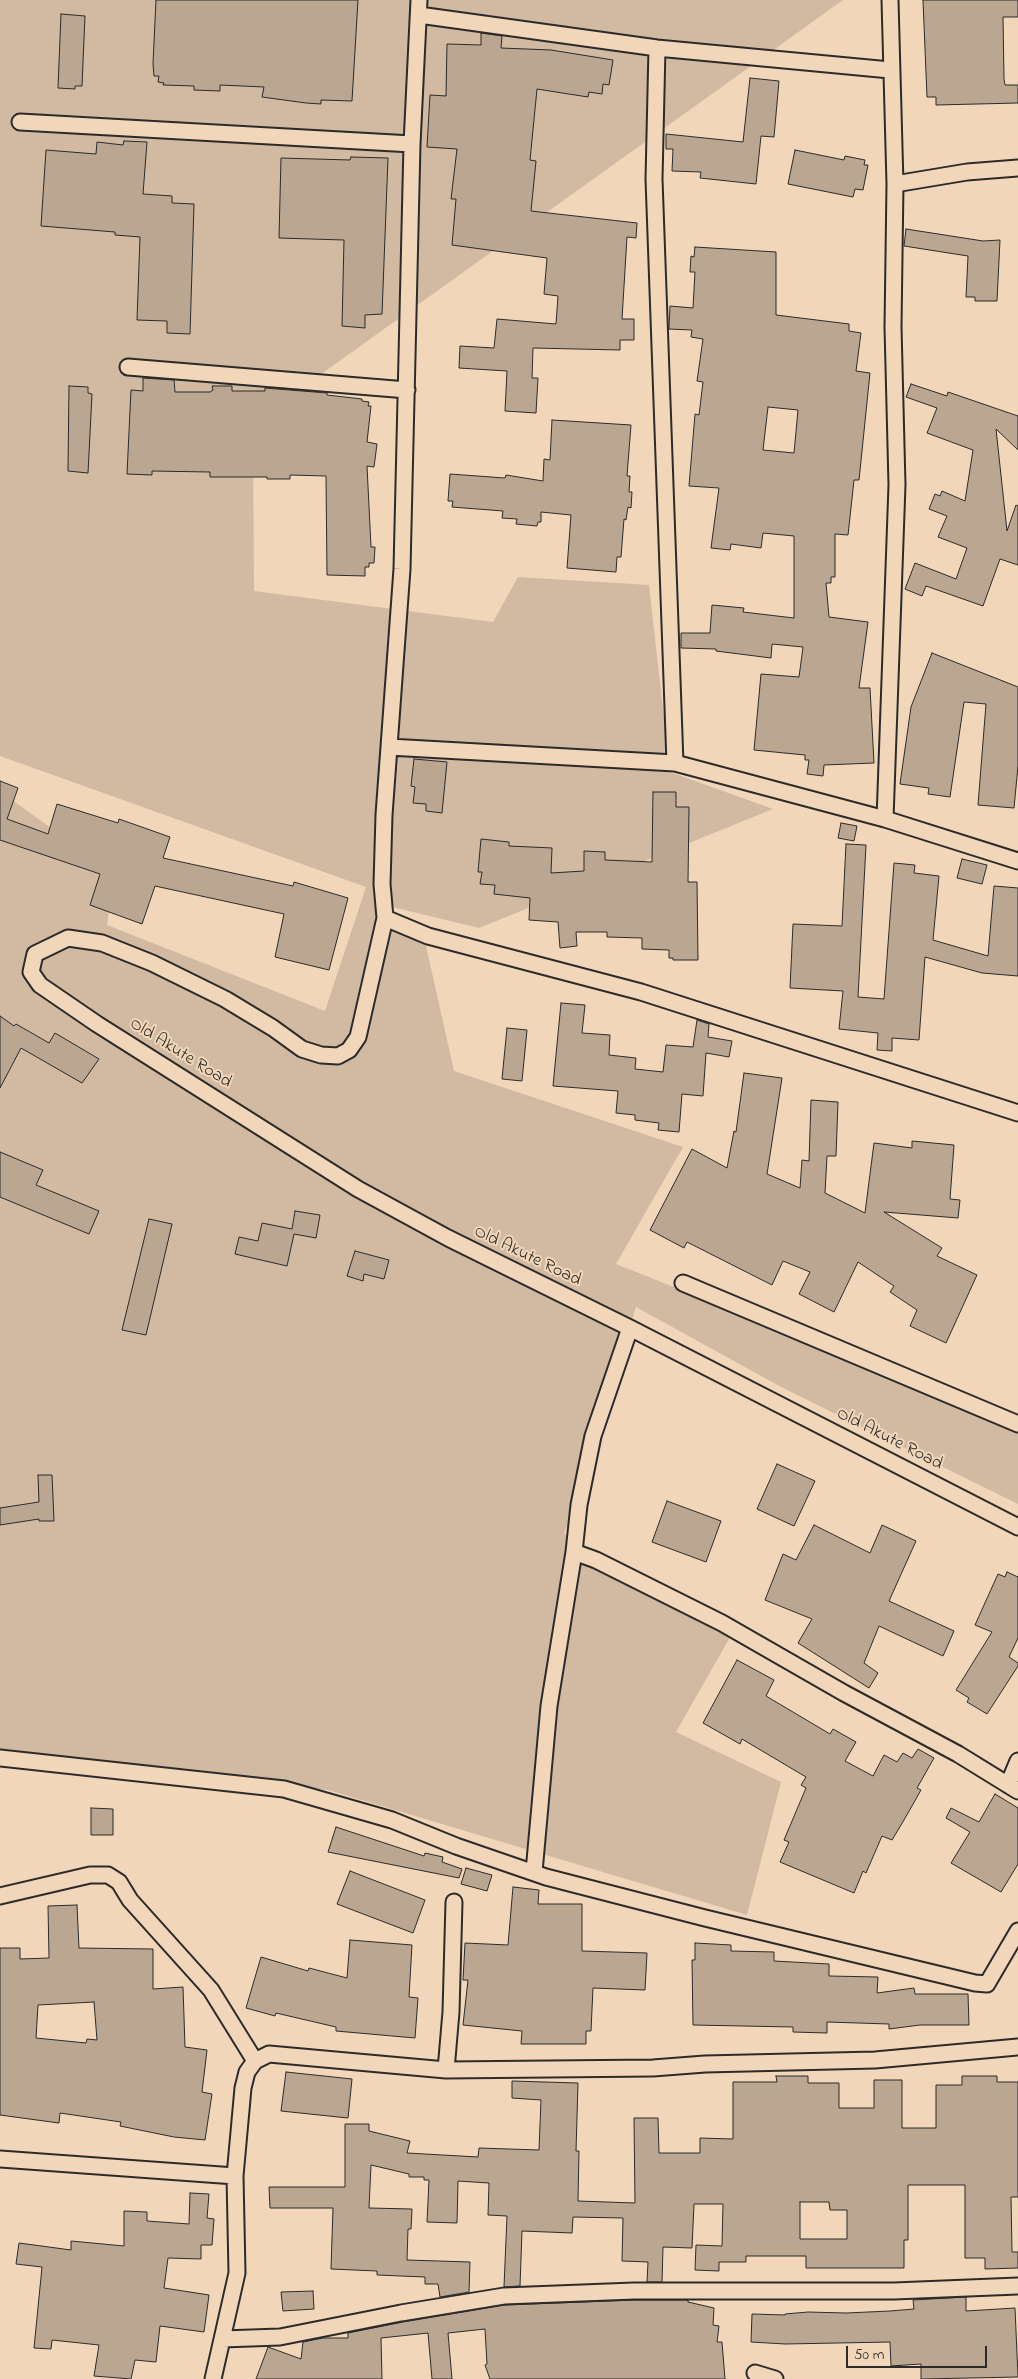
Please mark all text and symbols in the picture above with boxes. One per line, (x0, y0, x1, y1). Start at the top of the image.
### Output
street label: Old Akute Road (125, 1014, 235, 1094)
street label: Old Akute Road (470, 1222, 584, 1292)
street label: Old Akute Road (832, 1404, 946, 1476)
scale bar (848, 2336, 989, 2368)
text: 50 m (854, 2344, 884, 2366)

